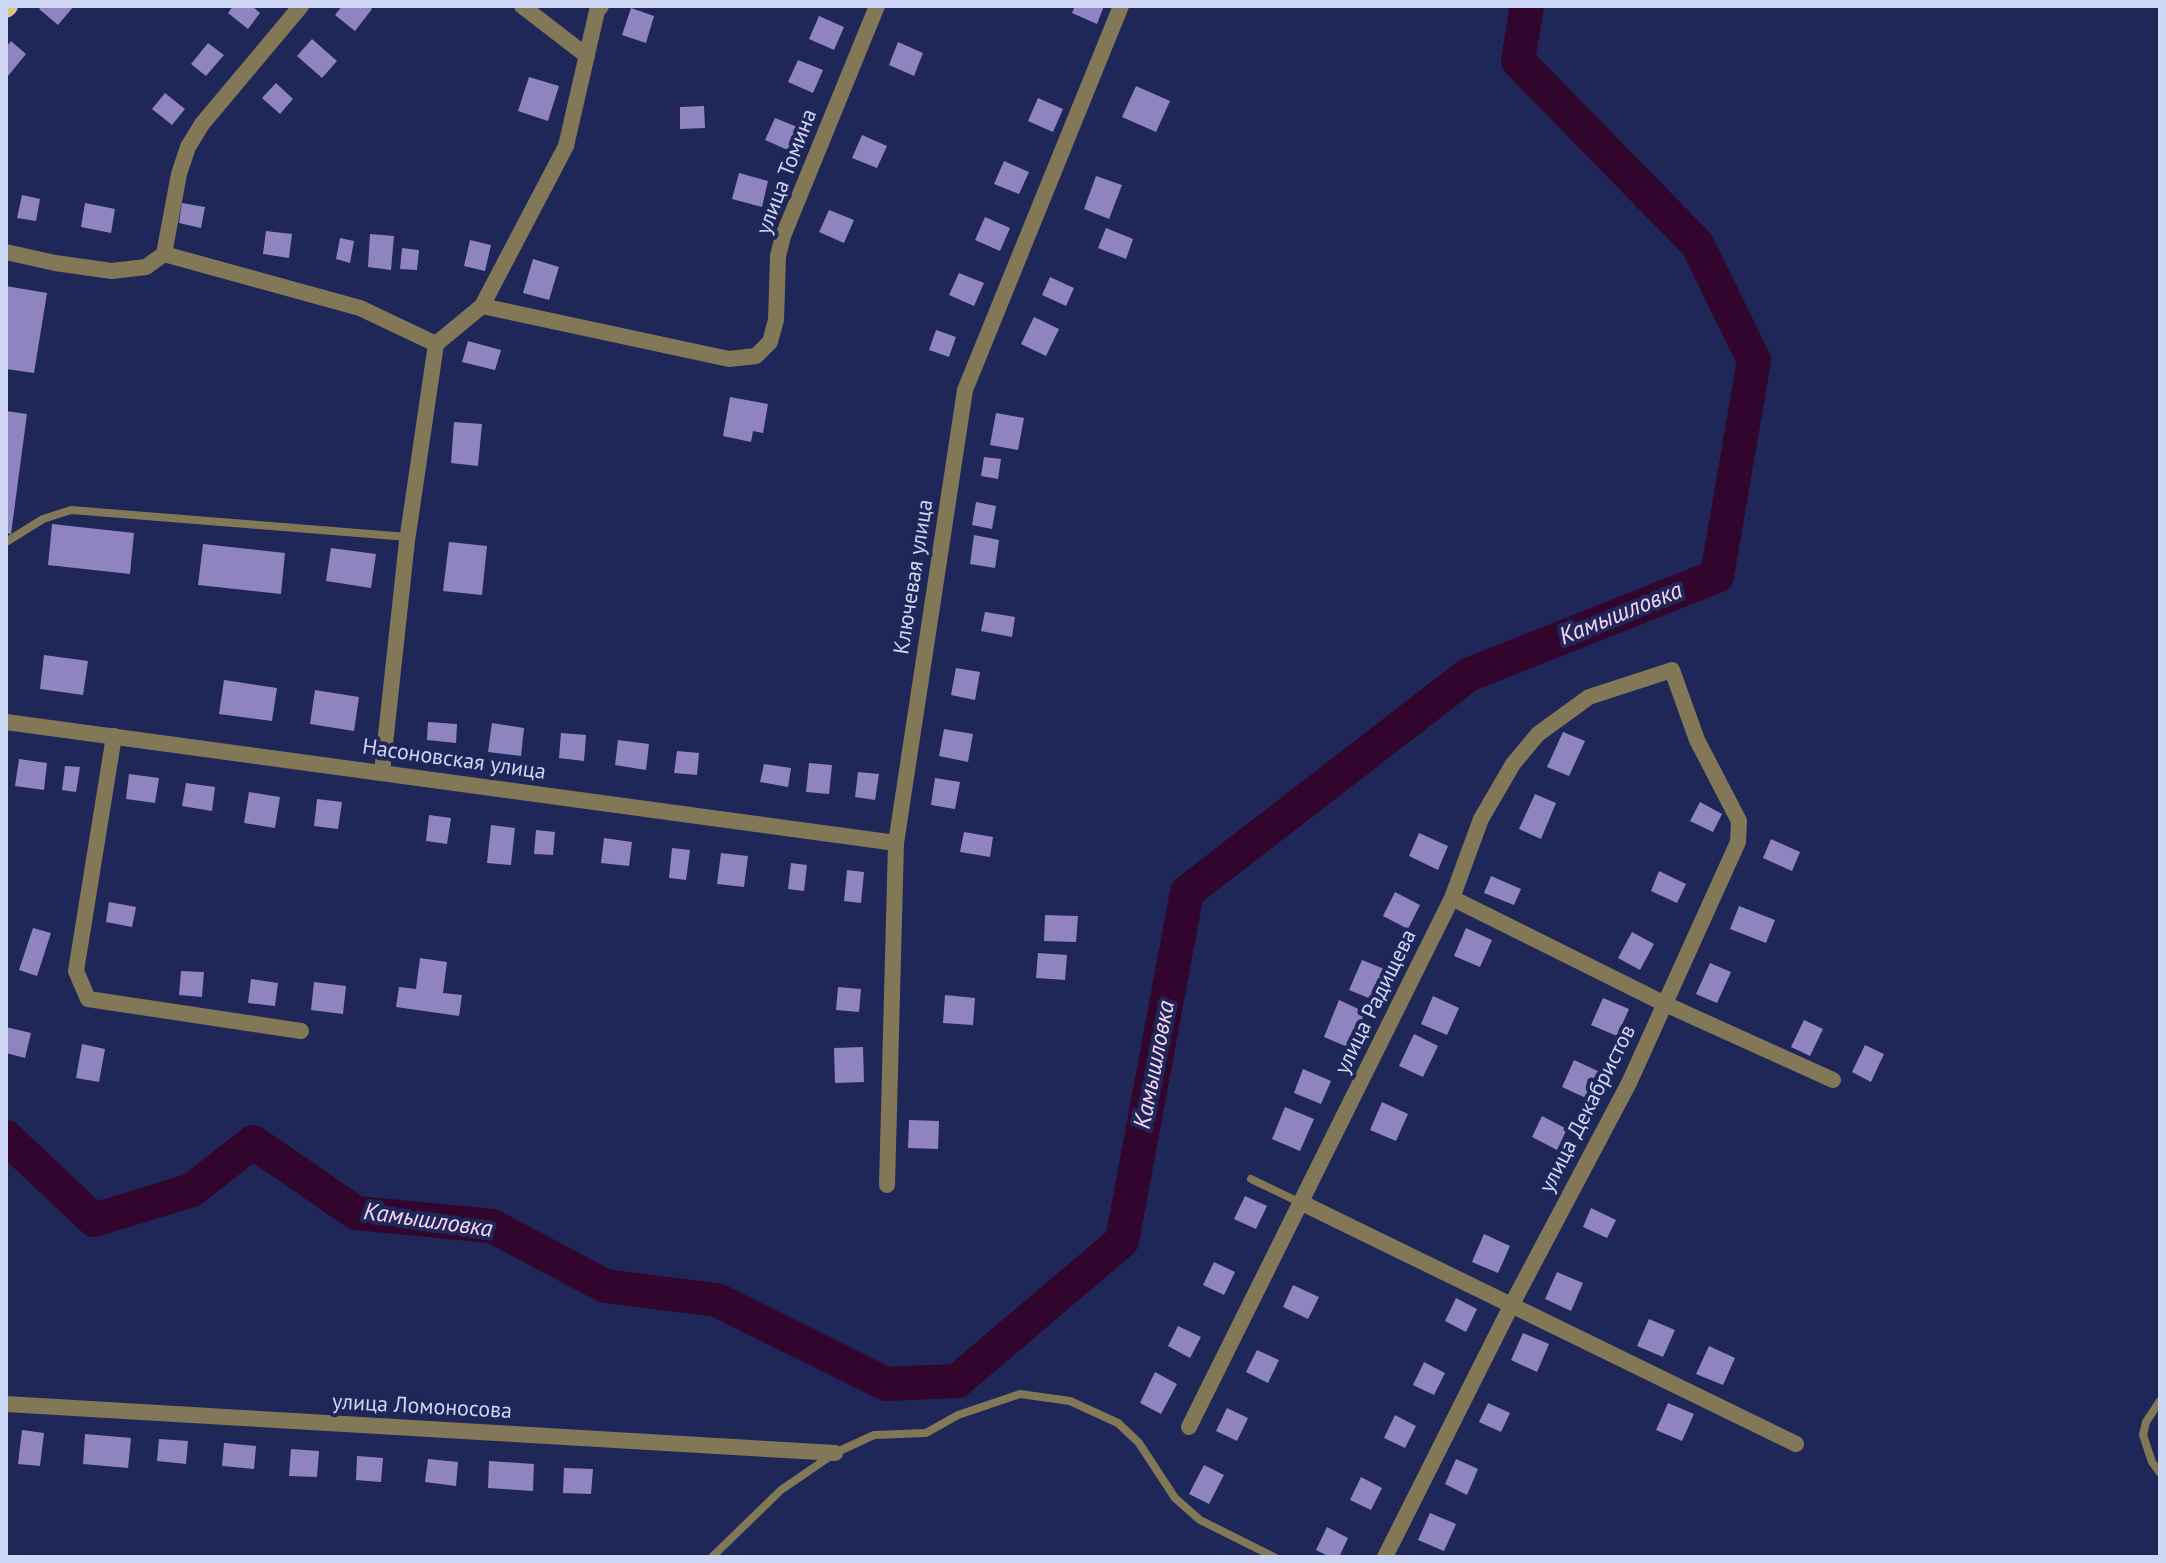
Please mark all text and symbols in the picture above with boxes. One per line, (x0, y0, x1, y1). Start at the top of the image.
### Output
street label: улица Томина (751, 106, 823, 238)
street label: Ключевая улица (889, 498, 939, 656)
water label: Камышловка (1555, 576, 1687, 652)
street label: Насоновская улица (360, 734, 548, 786)
street label: улица Радищева (1330, 925, 1422, 1079)
water label: Камышловка (1128, 999, 1182, 1131)
street label: улица Декабристов (1534, 1021, 1642, 1197)
water label: Камышловка (362, 1198, 494, 1244)
street label: улица Ломоносова (331, 1389, 513, 1425)

